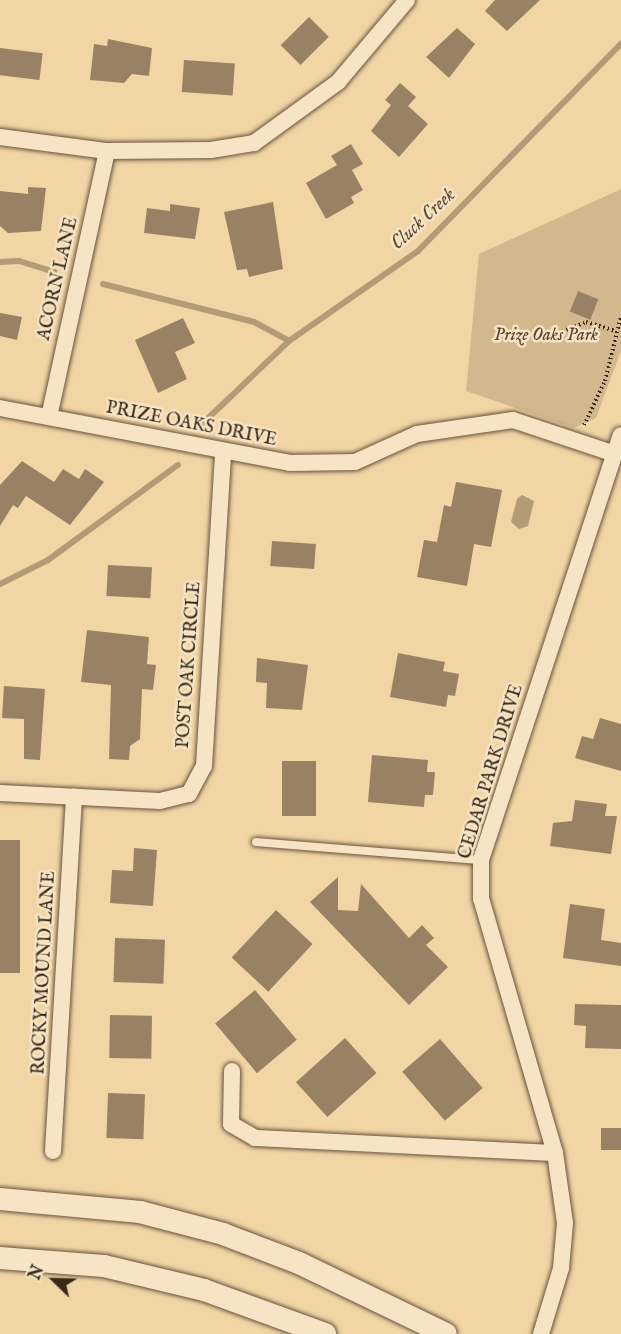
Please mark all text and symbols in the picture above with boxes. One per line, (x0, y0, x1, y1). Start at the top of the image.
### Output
water label: Cluck Creek (386, 183, 460, 255)
street label: ACORN LANE (34, 215, 84, 343)
park label: Prize Oaks Park (494, 325, 598, 347)
street label: PRIZE OAKS DRIVE (104, 398, 278, 452)
street label: POST OAK CIRCLE (173, 581, 207, 749)
street label: CEDAR PARK DRIVE (455, 682, 529, 862)
street label: ROCKY MOUND LANE (29, 871, 61, 1075)
north arrow (24, 1250, 84, 1310)
text: N (26, 1263, 49, 1283)

